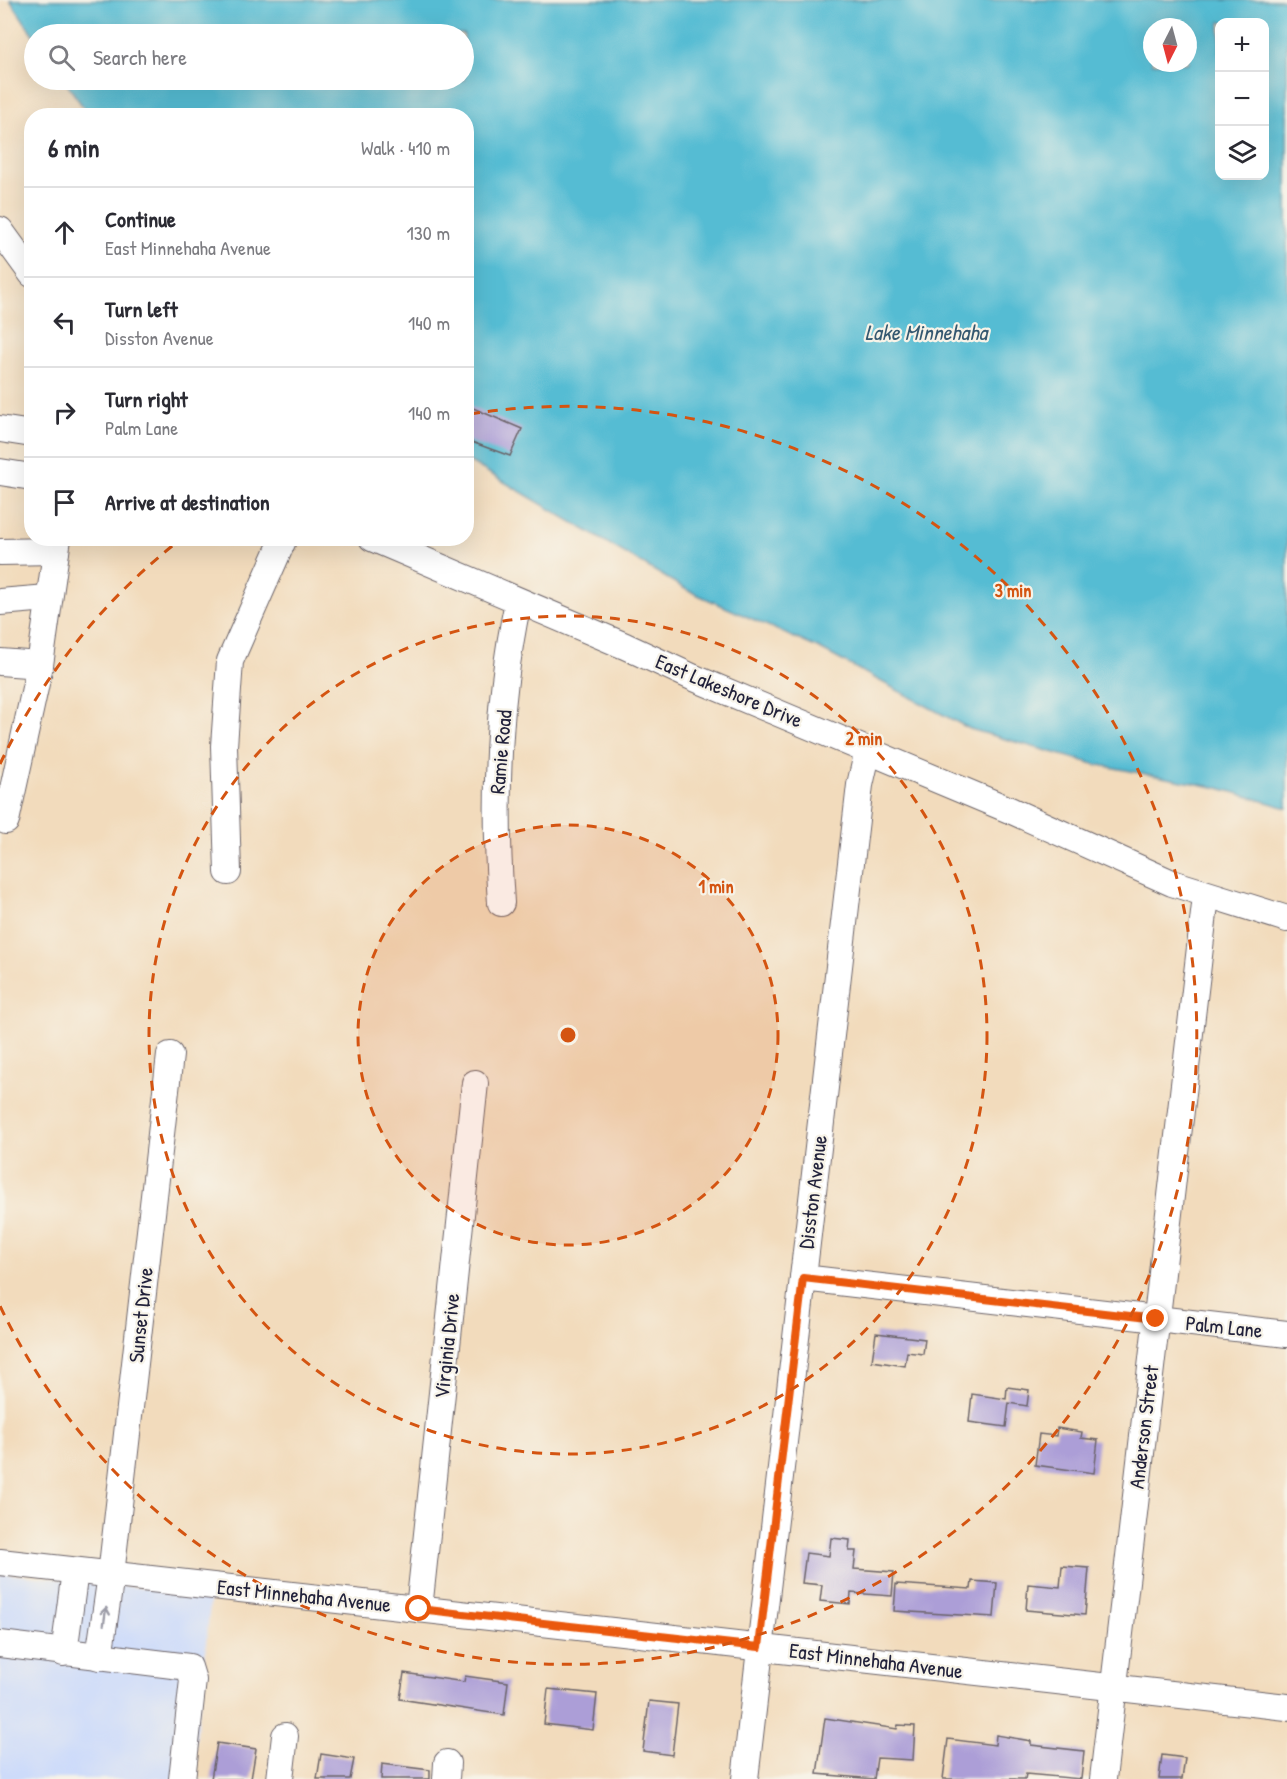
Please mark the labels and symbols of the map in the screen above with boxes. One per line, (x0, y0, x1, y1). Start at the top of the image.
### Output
north arrow (1143, 18, 1197, 72)
water label: Lake Minnehaha (865, 317, 989, 347)
text: 3 min (995, 578, 1031, 603)
street label: East Lakeshore Drive (651, 647, 807, 735)
street label: Ramie Road (482, 709, 519, 795)
text: 2 min (846, 726, 882, 751)
text: 1 min (698, 874, 734, 899)
centre of rings (558, 1025, 578, 1045)
street label: Disston Avenue (791, 1134, 834, 1250)
street label: Sunset Drive (121, 1266, 160, 1364)
street label: Virginia Drive (427, 1292, 466, 1400)
route end (1142, 1305, 1168, 1331)
street label: Palm Lane (1184, 1308, 1264, 1345)
street label: Anderson Street (1122, 1363, 1166, 1490)
street label: East Minnehaha Avenue (216, 1572, 392, 1619)
route start (405, 1595, 431, 1621)
one-way arrow (100, 1606, 111, 1626)
street label: East Minnehaha Avenue (788, 1635, 964, 1686)

